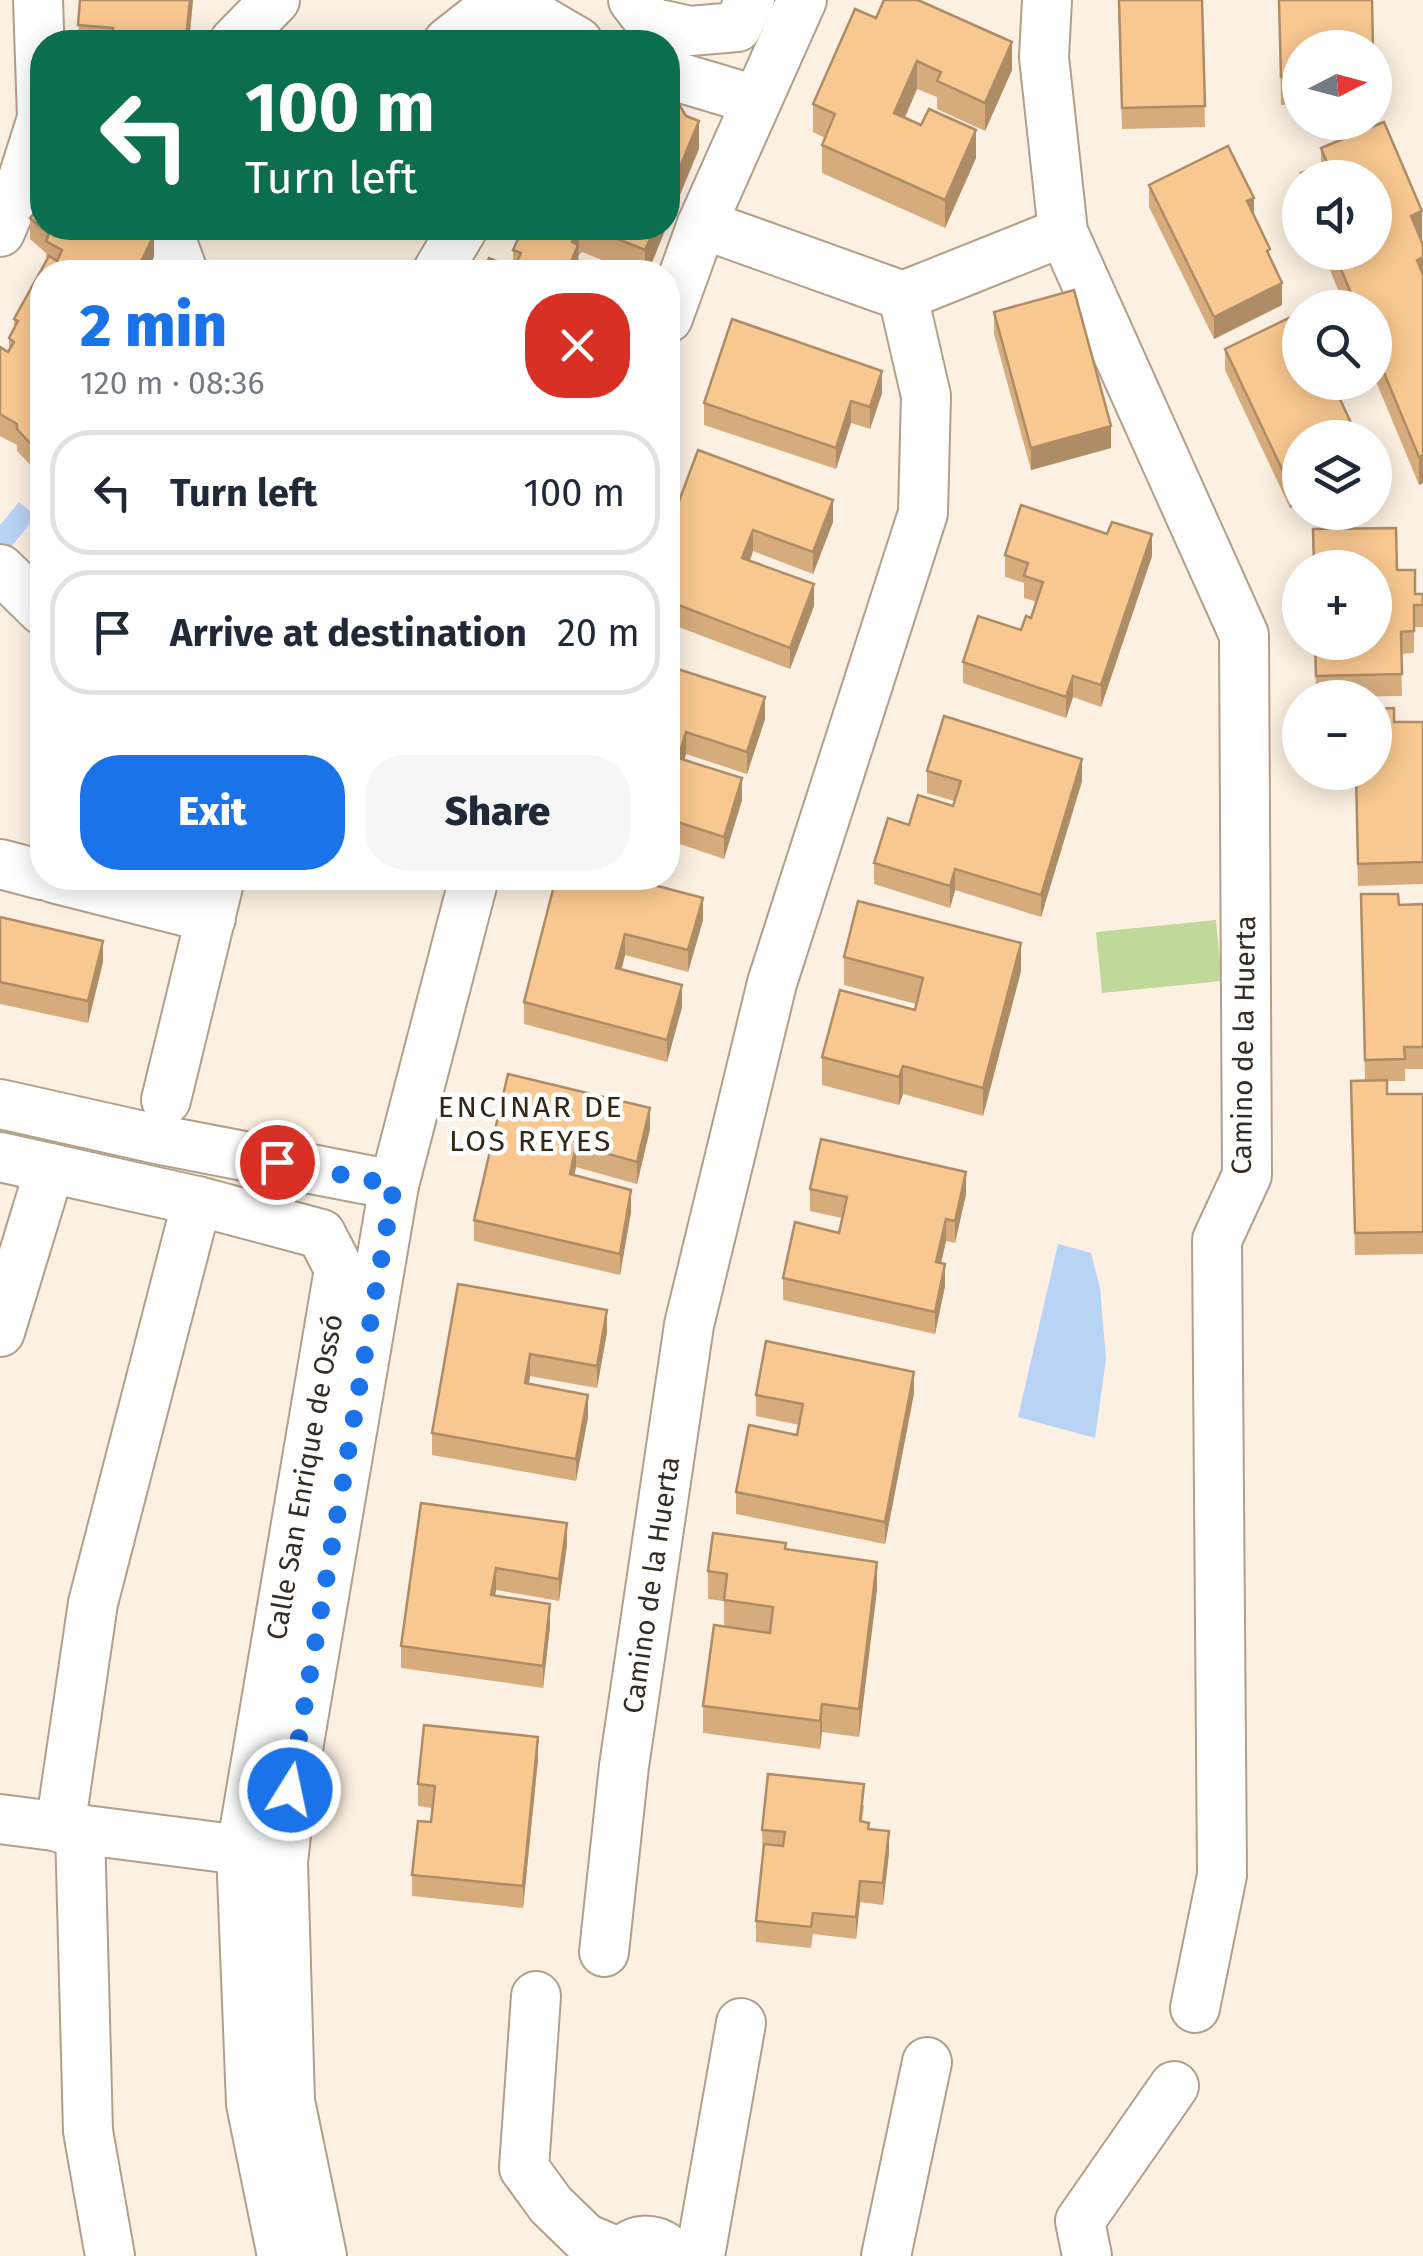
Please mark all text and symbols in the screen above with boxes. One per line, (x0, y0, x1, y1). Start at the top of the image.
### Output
north arrow (1282, 30, 1392, 140)
map controls (1282, 30, 1392, 790)
text: 100 m (245, 66, 435, 150)
icon: left (80, 70, 210, 200)
text: Turn left (245, 151, 417, 205)
button: sound (1282, 160, 1392, 270)
text: 2 min (80, 290, 227, 362)
button: search (1282, 290, 1392, 400)
button: close (525, 293, 630, 398)
text: 120 m · 08:36 (80, 364, 265, 402)
button: layers (1282, 420, 1392, 530)
icon: left (85, 465, 140, 520)
text: Turn left (170, 470, 317, 516)
text: 100 m (524, 470, 625, 516)
button: + (1282, 550, 1392, 660)
icon: arrive (85, 605, 140, 660)
text: Arrive at destination (170, 610, 527, 656)
text: 20 m (557, 610, 640, 656)
button: − (1282, 680, 1392, 790)
button: Exit (80, 755, 345, 870)
button: Share (365, 755, 630, 870)
street label: Camino de la Huerta (1225, 915, 1262, 1175)
district label: ENCINAR DE LOS REYES (438, 1089, 624, 1159)
pin (235, 1120, 320, 1205)
icon: arrive (250, 1135, 305, 1190)
street label: Calle San Enrique de Ossó (260, 1312, 349, 1643)
street label: Camino de la Huerta (616, 1454, 686, 1716)
position arrow (238, 1738, 342, 1842)

